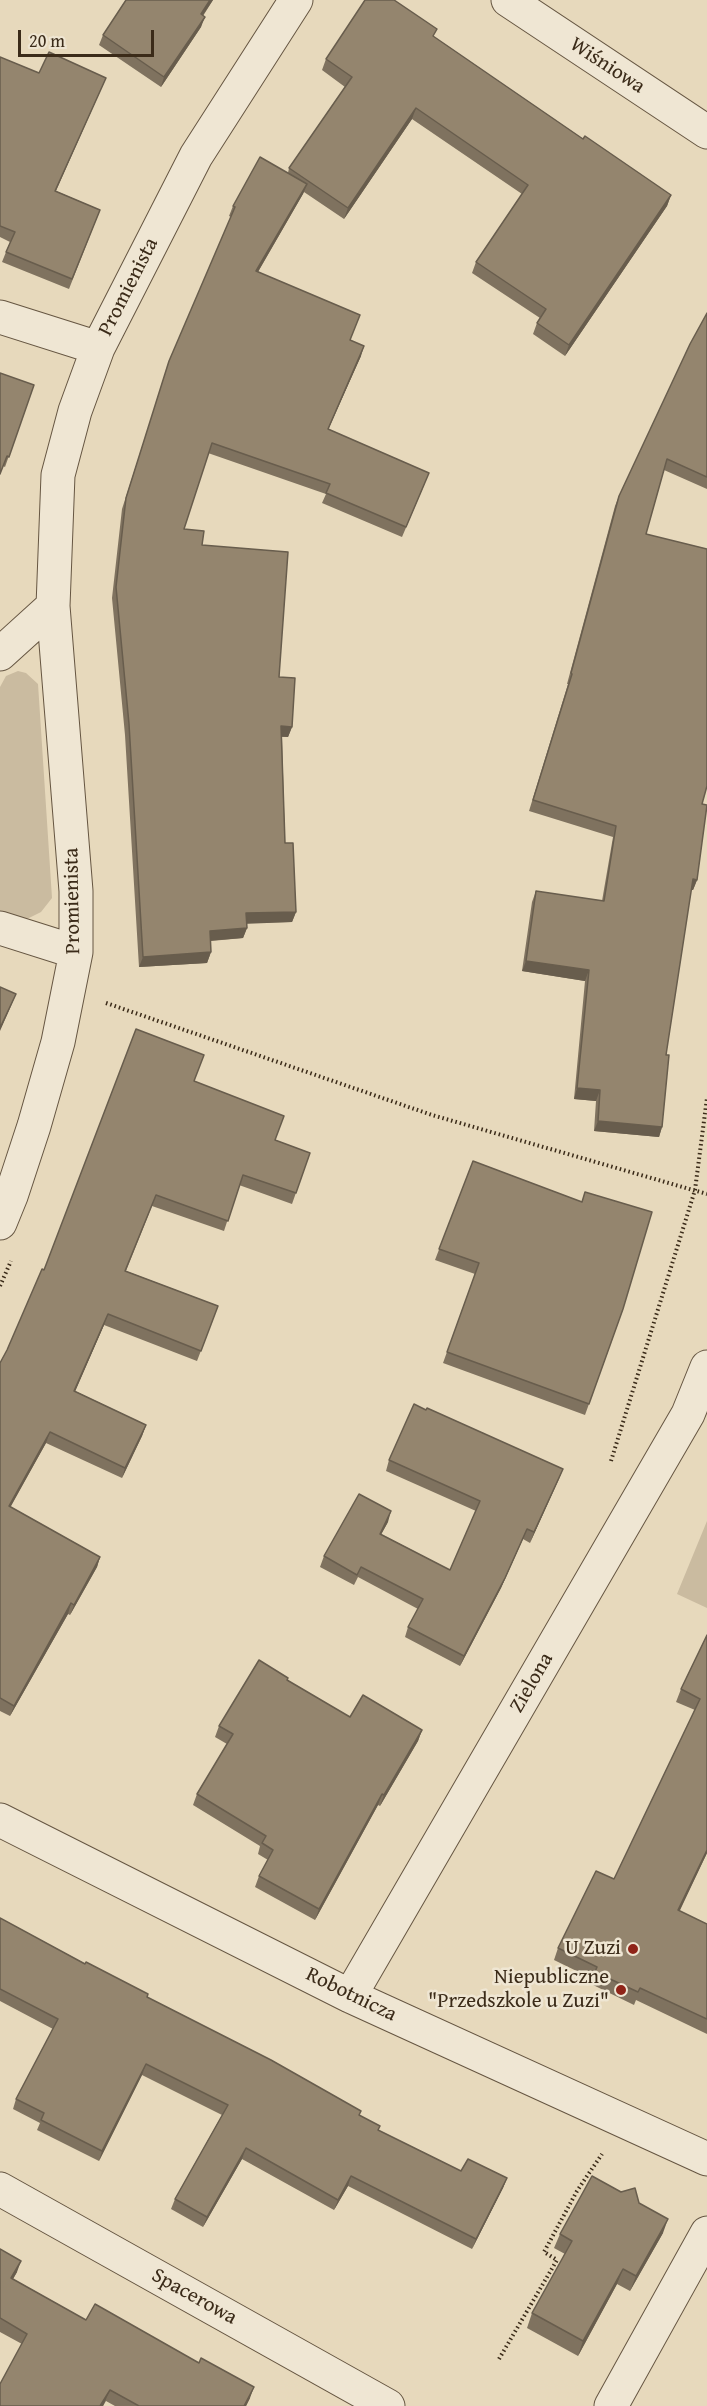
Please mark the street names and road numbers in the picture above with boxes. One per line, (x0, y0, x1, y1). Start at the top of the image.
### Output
street label: Wiśniowa (565, 32, 649, 100)
street label: Promienista (94, 234, 164, 340)
street label: Promienista (59, 847, 87, 955)
street label: Zielona (505, 1648, 559, 1718)
street label: Robotnicza (301, 1962, 401, 2028)
street label: Spacerowa (147, 2263, 241, 2331)

